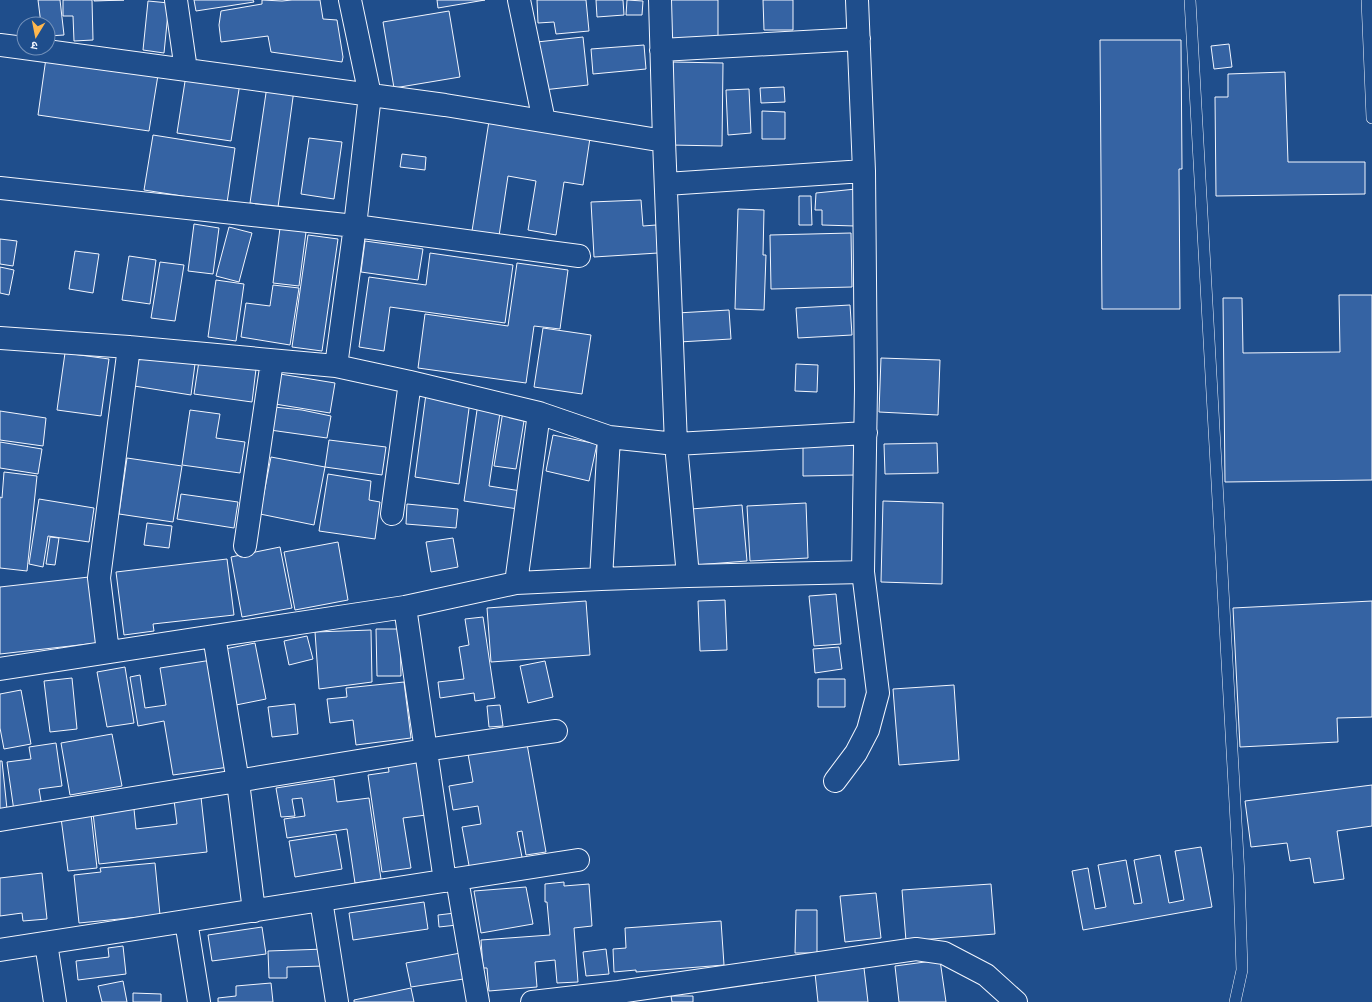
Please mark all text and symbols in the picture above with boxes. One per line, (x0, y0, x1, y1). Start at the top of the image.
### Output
north arrow (16, 16, 56, 56)
text: उ (29, 39, 38, 53)

